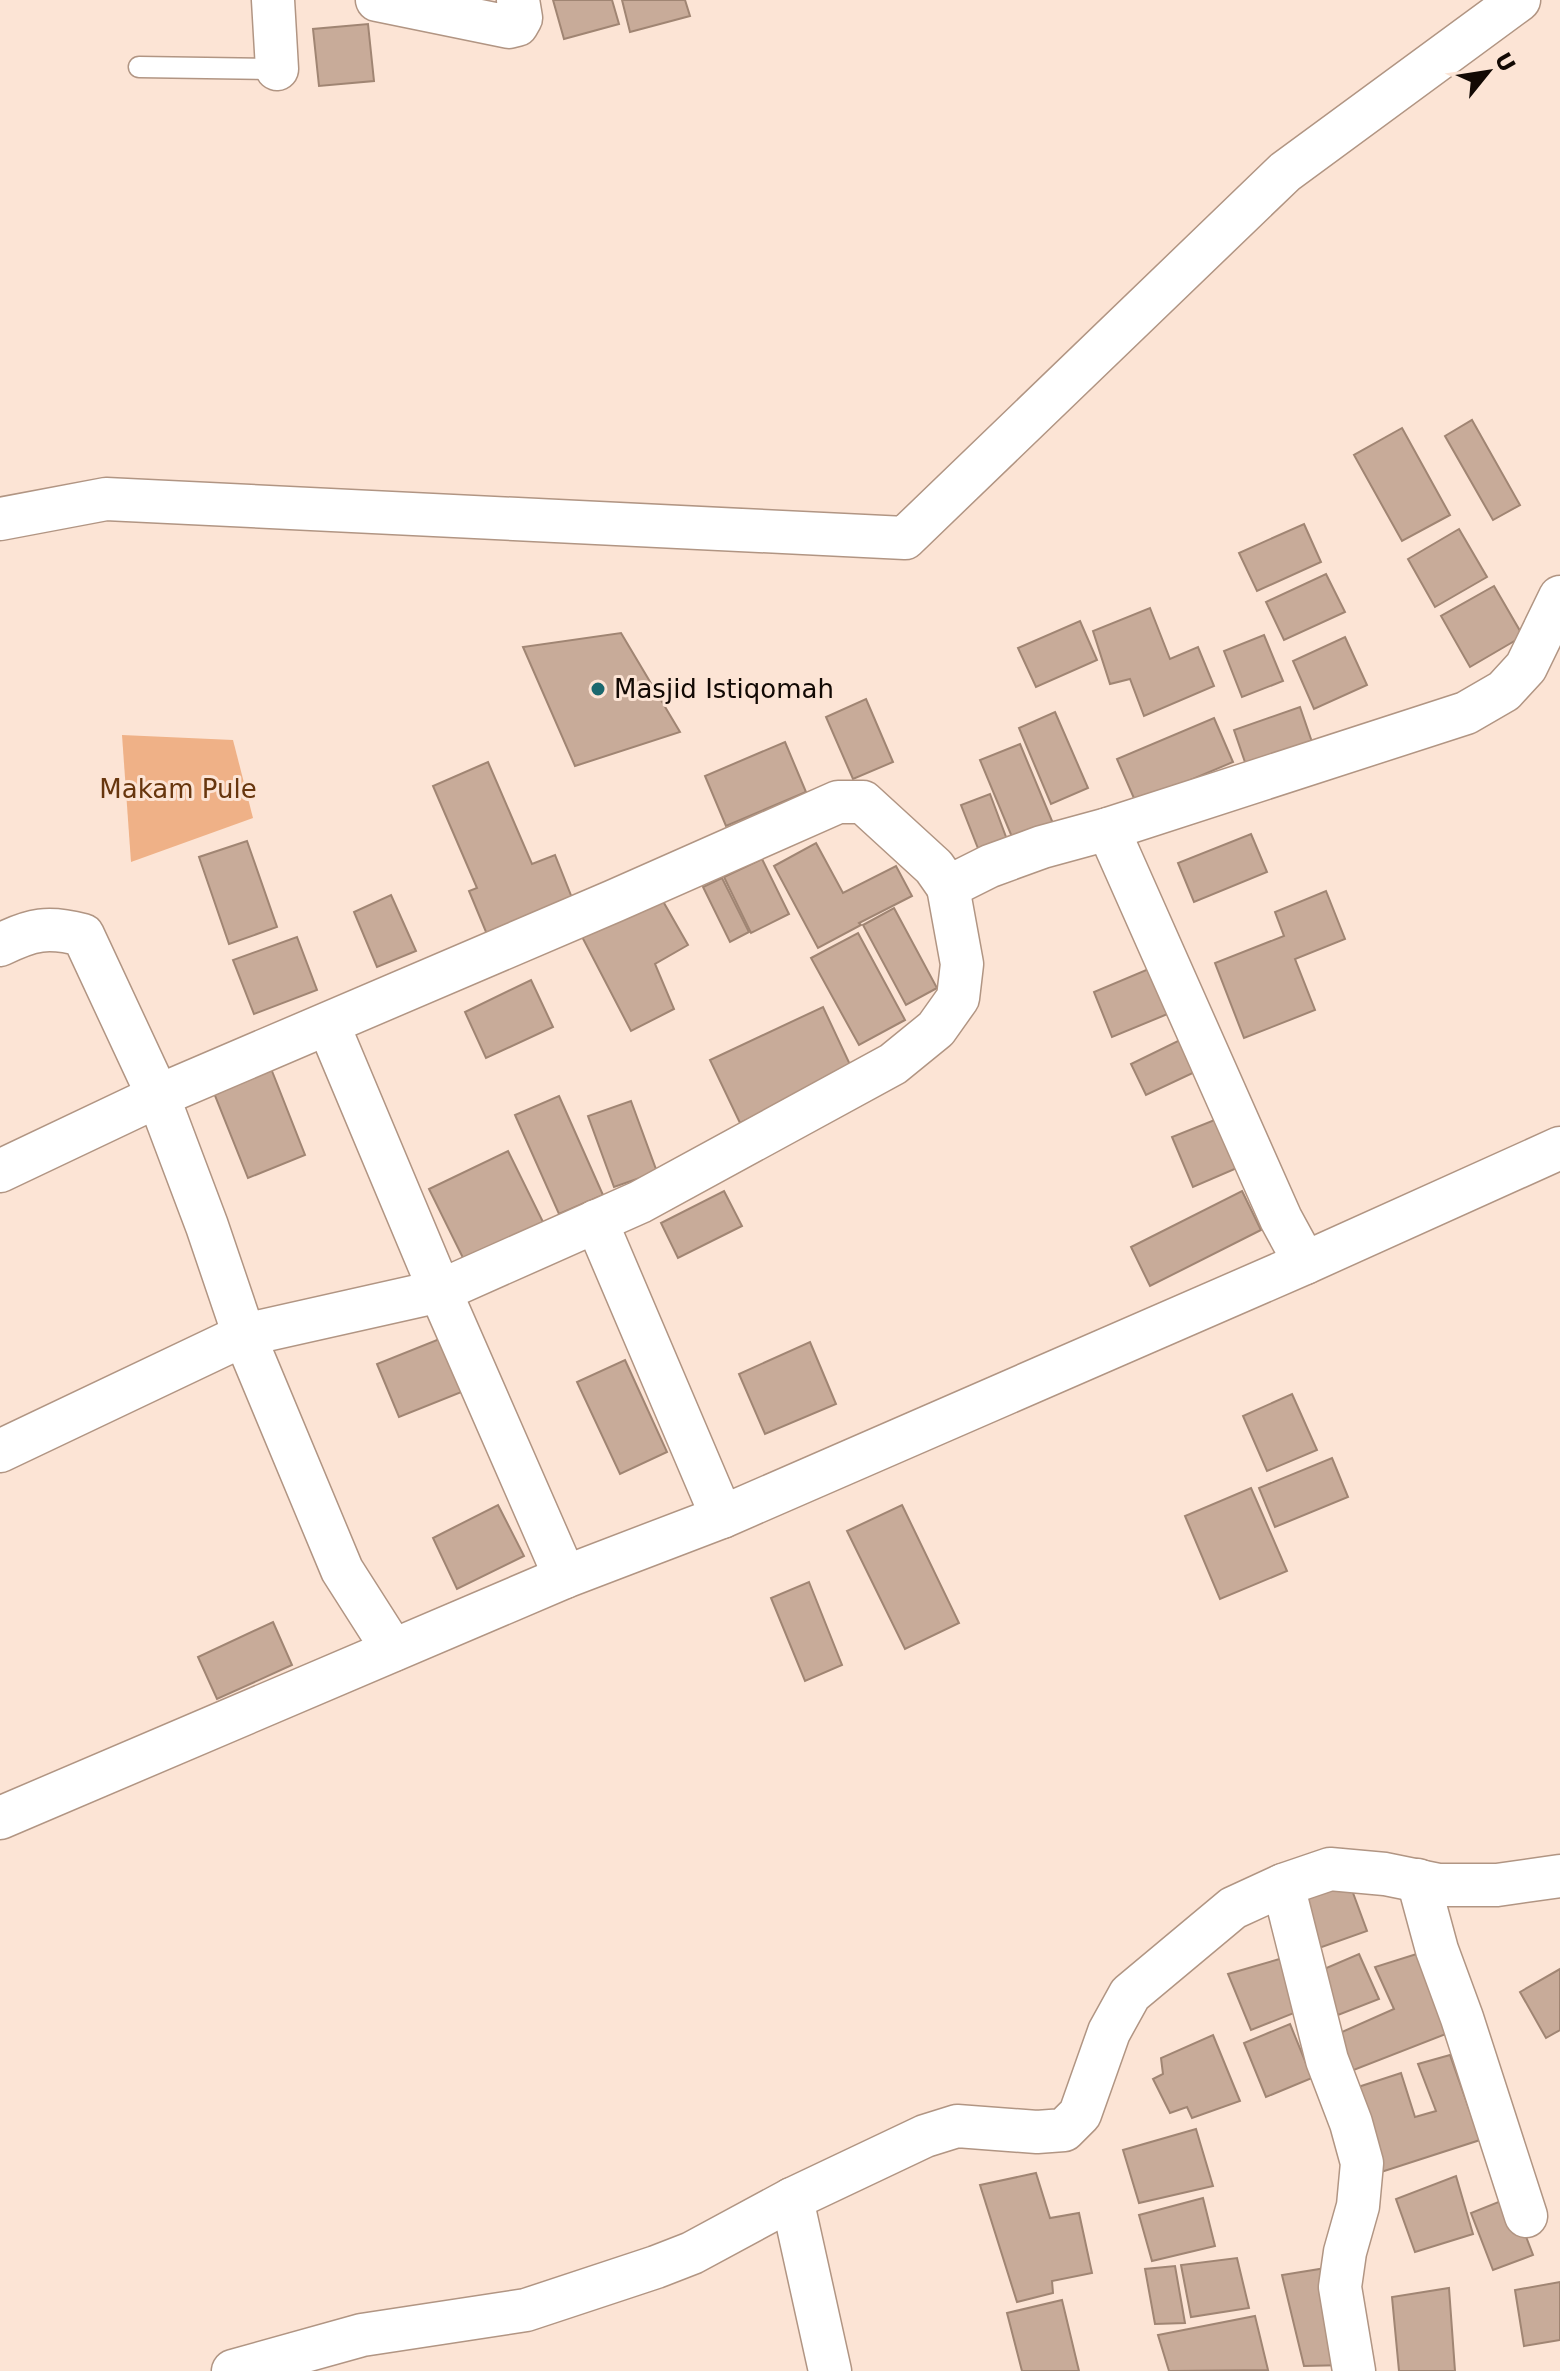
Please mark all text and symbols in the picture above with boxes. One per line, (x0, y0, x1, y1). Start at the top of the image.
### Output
north arrow (1448, 32, 1528, 112)
text: U (1490, 48, 1520, 76)
place label: Masjid Istiqomah (614, 674, 834, 704)
marker: Masjid Istiqomah (589, 680, 607, 698)
park label: Makam Pule (99, 774, 257, 804)

